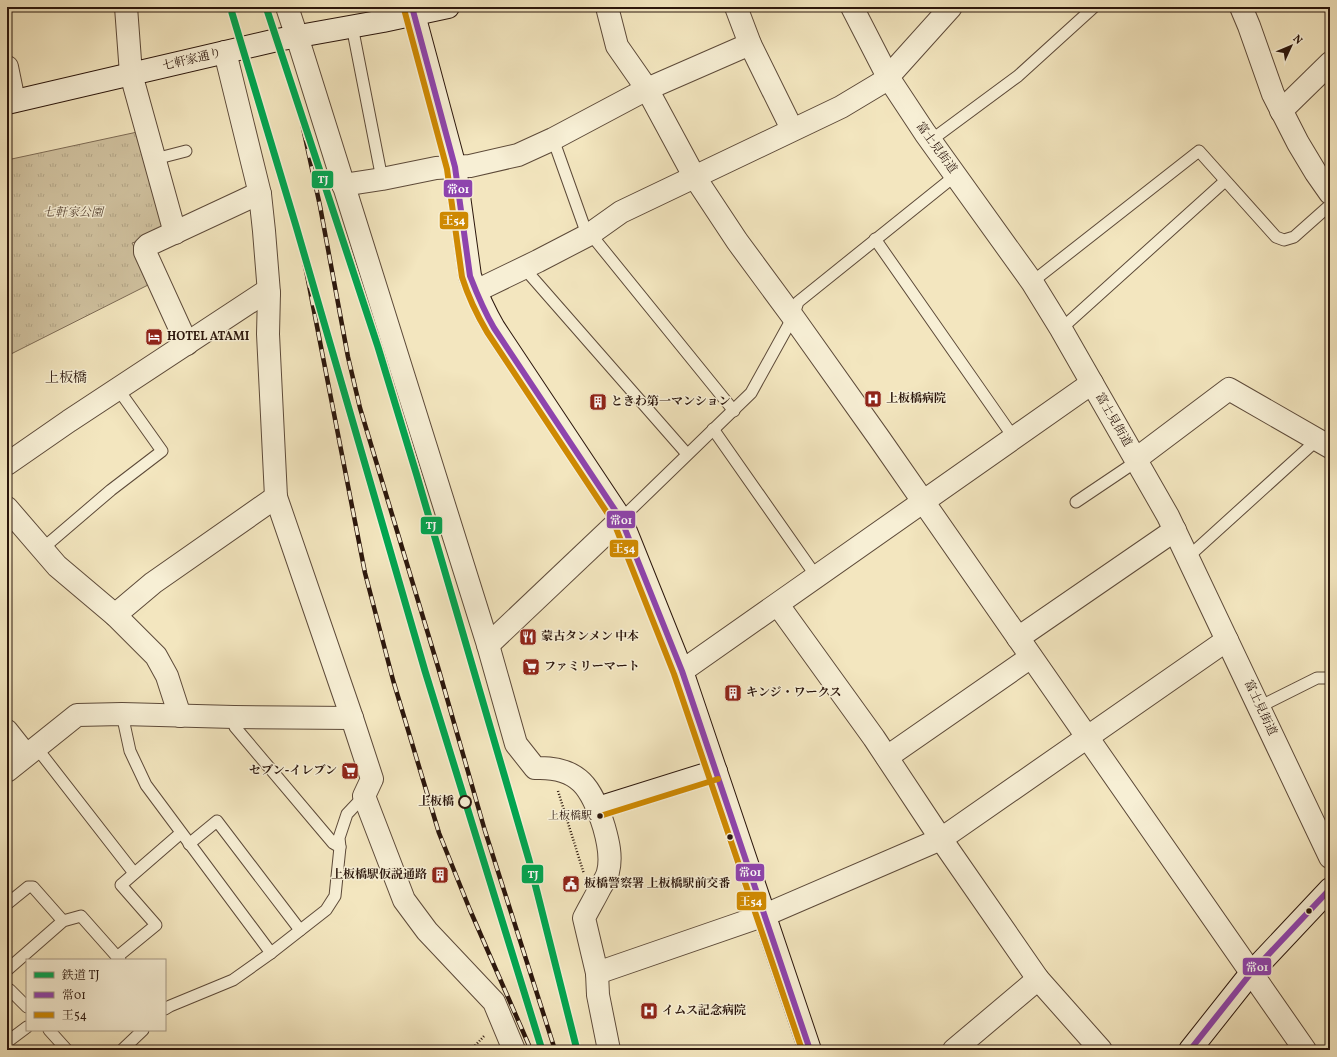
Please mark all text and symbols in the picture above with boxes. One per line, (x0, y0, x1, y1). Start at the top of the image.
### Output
north arrow (1271, 26, 1311, 66)
text: N (1289, 32, 1305, 48)
street label: 七軒家通り (161, 45, 223, 75)
street label: 富士見街道 (912, 119, 960, 177)
line badge: TJ (311, 170, 334, 189)
text: TJ (317, 173, 329, 188)
line badge: 常01 (443, 179, 473, 198)
text: 常01 (447, 183, 469, 198)
park label: 七軒家公園 (43, 205, 105, 221)
line badge: 王54 (439, 211, 469, 230)
text: 王54 (443, 214, 466, 229)
hotel icon: HOTEL ATAMI (144, 327, 164, 347)
place label: HOTEL ATAMI (167, 329, 250, 345)
district label: 上板橋 (45, 369, 87, 388)
hospital icon: 上板橋病院 (863, 389, 883, 409)
street label: 富士見街道 (1091, 390, 1135, 450)
place label: 上板橋病院 (886, 391, 946, 407)
building icon: ときわ第一マンション (588, 392, 608, 412)
place label: ときわ第一マンション (611, 394, 730, 410)
line badge: 常01 (606, 510, 636, 529)
text: 常01 (610, 514, 632, 529)
line badge: TJ (420, 516, 443, 535)
text: TJ (425, 519, 437, 534)
line badge: 王54 (609, 539, 639, 558)
text: 王54 (613, 542, 636, 557)
restaurant icon: 蒙古タンメン 中本 (518, 627, 538, 647)
place label: 蒙古タンメン 中本 (541, 629, 639, 645)
supermarket icon: ファミリーマート (521, 657, 541, 677)
place label: ファミリーマート (544, 659, 640, 675)
street label: 富士見街道 (1240, 677, 1280, 739)
building icon: キンジ・ワークス (723, 683, 743, 703)
place label: キンジ・ワークス (746, 685, 841, 701)
supermarket icon: セブン-イレブン (340, 761, 360, 781)
place label: セブン-イレブン (249, 763, 337, 779)
place label: 上板橋 (418, 794, 454, 810)
marker: 上板橋 (458, 795, 472, 809)
place label: 上板橋駅 (548, 809, 592, 824)
marker: 上板橋駅 (595, 811, 605, 821)
unlabelled marker (725, 832, 735, 842)
line badge: 常01 (735, 863, 765, 882)
line badge: TJ (521, 864, 544, 884)
building icon: 上板橋駅仮説通路 (430, 865, 450, 885)
text: 常01 (739, 866, 761, 881)
place label: 上板橋駅仮説通路 (331, 867, 427, 883)
text: TJ (527, 868, 539, 883)
public building icon: 板橋警察署 上板橋駅前交番 (561, 874, 581, 894)
place label: 板橋警察署 上板橋駅前交番 (584, 876, 730, 892)
line badge: 王54 (736, 891, 767, 911)
text: 王54 (740, 895, 763, 910)
unlabelled marker (1304, 906, 1314, 916)
line badge: 常01 (1242, 957, 1272, 976)
legend (26, 959, 166, 1031)
text: 常01 (1246, 961, 1268, 976)
text: 鉄道 TJ (61, 968, 99, 984)
text: 常01 (62, 988, 86, 1004)
hospital icon: イムス記念病院 (639, 1001, 659, 1021)
place label: イムス記念病院 (662, 1003, 746, 1019)
text: 王54 (62, 1008, 87, 1024)

